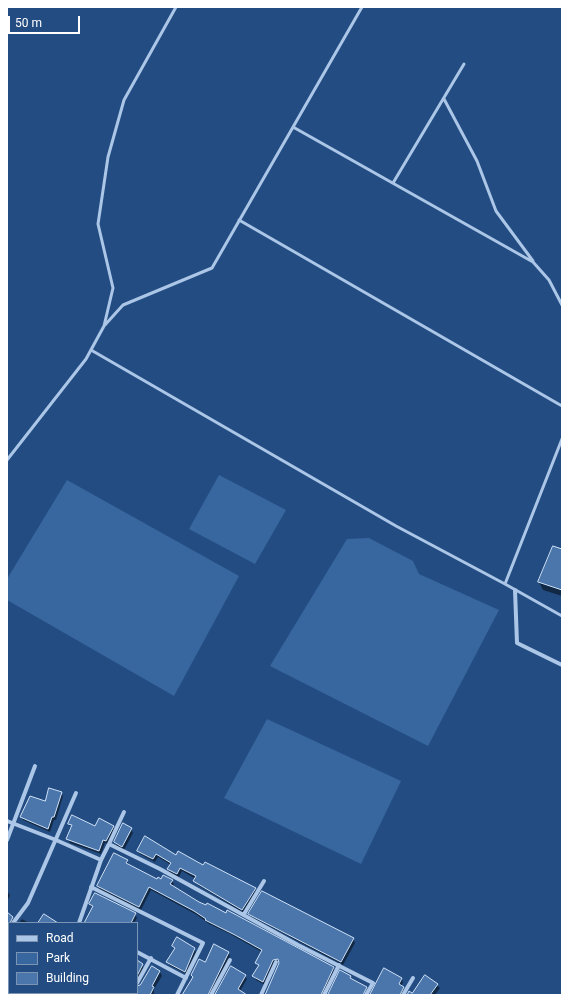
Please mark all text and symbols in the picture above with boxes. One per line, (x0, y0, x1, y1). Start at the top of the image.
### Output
scale bar (10, 8, 82, 34)
text: 50 m (15, 16, 42, 30)
legend (8, 922, 138, 994)
text: Road (46, 931, 74, 945)
text: Park (46, 951, 70, 965)
text: Building (46, 971, 89, 985)

